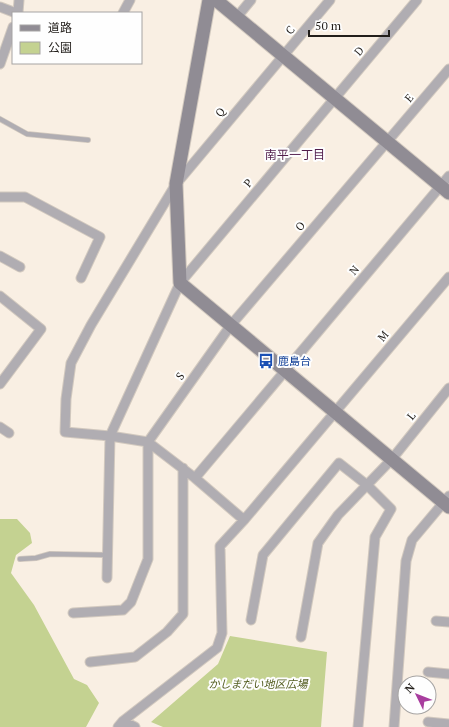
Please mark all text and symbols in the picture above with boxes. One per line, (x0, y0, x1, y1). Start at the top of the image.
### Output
legend (12, 12, 142, 64)
scale bar (309, 12, 389, 38)
text: 50 m (315, 18, 342, 33)
text: 道路 (48, 20, 72, 35)
street label: C (282, 23, 298, 37)
text: 公園 (48, 40, 72, 55)
street label: D (351, 43, 367, 58)
street label: E (402, 91, 416, 105)
street label: Q (212, 104, 229, 120)
district label: 南平一丁目 (265, 147, 325, 162)
street label: P (241, 176, 256, 190)
street label: O (292, 218, 308, 234)
street label: N (346, 262, 362, 278)
street label: M (375, 327, 392, 344)
bus stop icon: 鹿島台 (257, 352, 275, 370)
place label: 鹿島台 (278, 354, 311, 368)
street label: S (173, 369, 187, 383)
street label: L (404, 409, 418, 423)
north arrow (397, 675, 437, 715)
park label: かしまだい地区広場 (209, 677, 309, 691)
text: N (402, 680, 418, 696)

